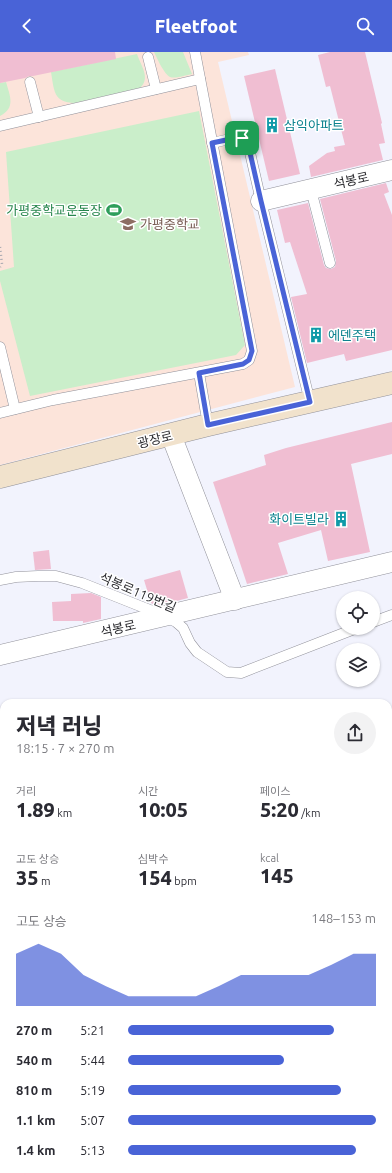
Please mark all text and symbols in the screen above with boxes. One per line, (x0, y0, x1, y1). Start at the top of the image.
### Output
icon: back (16, 15, 38, 37)
icon: search (354, 15, 376, 37)
text: Fleetfoot (155, 16, 237, 36)
building icon: 삼익아파트 (263, 116, 281, 134)
place label: 삼익아파트 (284, 118, 344, 132)
pin (225, 121, 259, 155)
icon: arrive (231, 127, 253, 149)
street label: 석봉로 (332, 169, 370, 191)
sports icon: 가평중학교운동장 (105, 201, 123, 219)
place label: 가평중학교운동장 (6, 203, 102, 217)
school or university icon: 가평중학교 (119, 215, 137, 233)
place label: 가평중학교 (140, 217, 200, 231)
building icon: 에덴주택 (307, 326, 325, 344)
place label: 에덴주택 (328, 328, 376, 342)
street label: 광장로 (136, 428, 174, 450)
building icon: 화이트빌라 (332, 510, 350, 528)
place label: 화이트빌라 (269, 512, 329, 526)
street label: 석봉로119번길 (98, 570, 178, 614)
map controls (336, 591, 380, 687)
button: locate (336, 591, 380, 635)
street label: 석봉로 (99, 617, 137, 639)
button: layers (336, 643, 380, 687)
button: share (334, 712, 376, 754)
text: 저녁 러닝 (16, 713, 102, 738)
text: 18:15 · 7 × 270 m (16, 741, 115, 755)
text: 거리 (16, 785, 36, 797)
text: 시간 (138, 785, 158, 797)
text: 페이스 (260, 785, 290, 797)
text: 1.89 (16, 798, 55, 821)
text: 10:05 (138, 798, 188, 821)
text: 5:20 (260, 798, 299, 821)
text: km (55, 807, 72, 819)
text: /km (299, 807, 320, 819)
text: kcal (260, 852, 279, 864)
text: 고도 상승 (16, 853, 59, 865)
text: 심박수 (138, 853, 168, 865)
text: 145 (260, 864, 294, 887)
text: 35 (16, 866, 39, 889)
text: 154 (138, 866, 172, 889)
text: m (39, 875, 51, 887)
text: bpm (172, 875, 197, 887)
text: 148–153 m (311, 911, 376, 925)
text: 고도 상승 (16, 914, 67, 928)
text: 270 m (16, 1023, 52, 1037)
text: 5:21 (80, 1023, 105, 1037)
text: 540 m (16, 1053, 52, 1067)
text: 5:44 (80, 1053, 105, 1067)
text: 810 m (16, 1083, 52, 1097)
text: 5:19 (80, 1083, 105, 1097)
text: 1.1 km (16, 1113, 55, 1127)
text: 5:07 (80, 1113, 105, 1127)
text: 1.4 km (16, 1143, 55, 1157)
text: 5:13 (80, 1143, 105, 1157)

